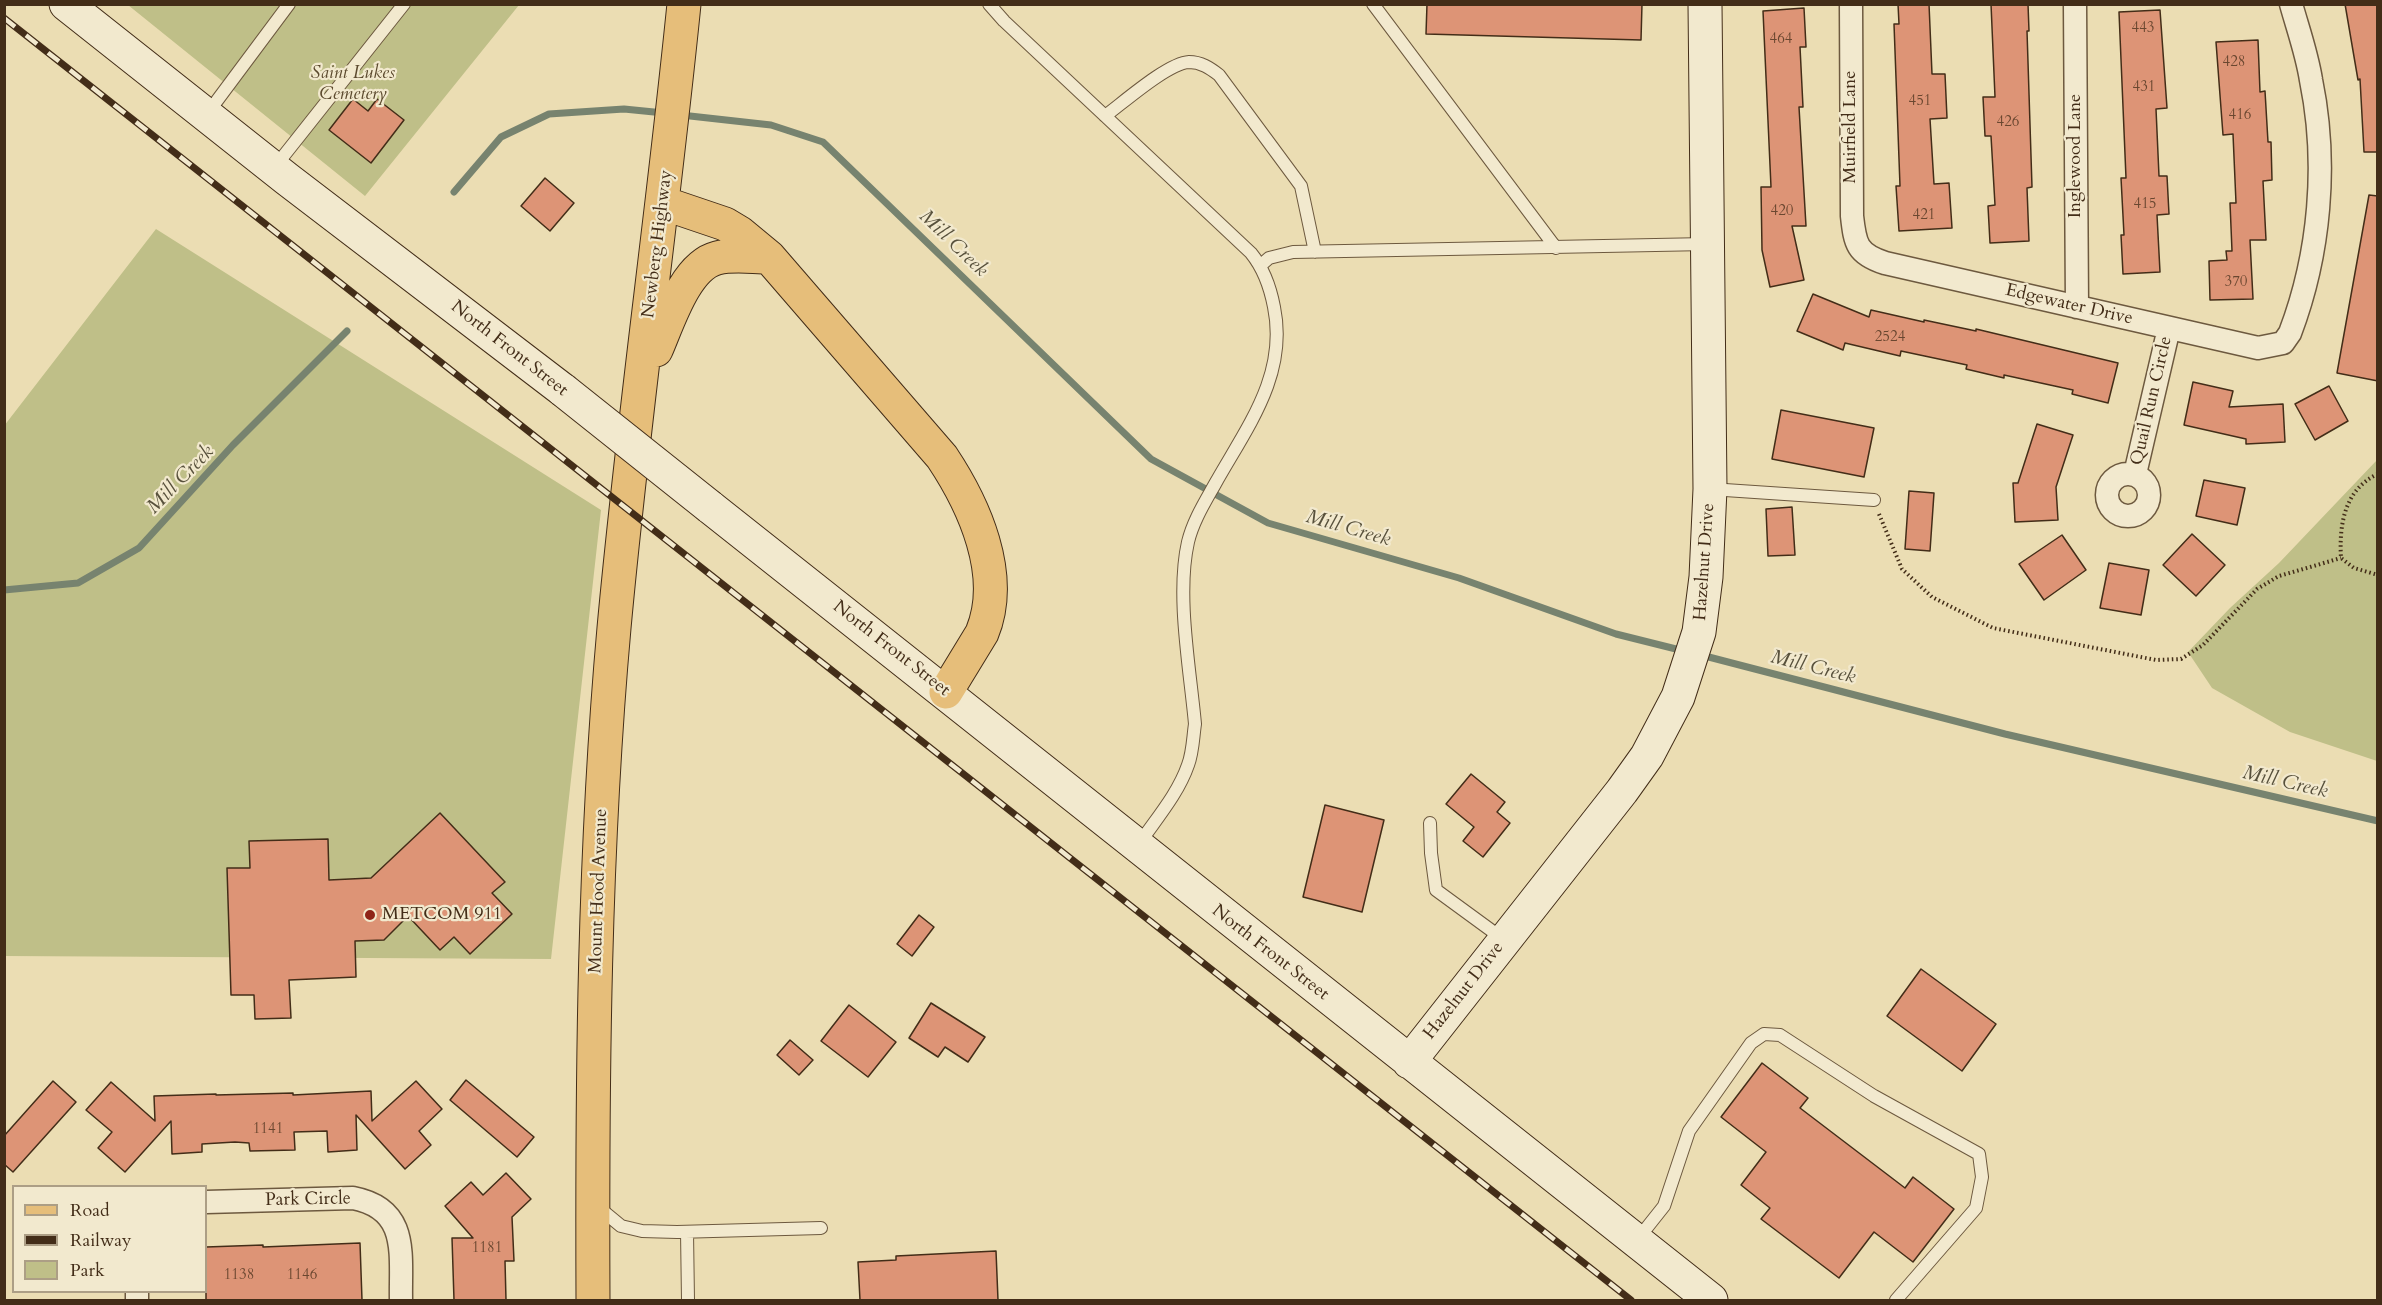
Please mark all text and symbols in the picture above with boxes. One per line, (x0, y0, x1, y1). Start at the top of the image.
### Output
house number: 443 (2131, 20, 2155, 38)
house number: 464 (1769, 31, 1793, 49)
house number: 428 (2222, 54, 2246, 72)
park label: Saint Lukes Cemetery (311, 63, 395, 106)
street label: Muirfield Lane (1840, 71, 1862, 183)
house number: 431 (2132, 79, 2156, 97)
house number: 451 (1908, 93, 1932, 111)
street label: Inglewood Lane (2065, 94, 2087, 218)
house number: 416 (2228, 107, 2252, 125)
house number: 426 (1996, 114, 2020, 132)
street label: Newberg Highway (638, 169, 678, 319)
house number: 415 (2133, 196, 2157, 214)
house number: 420 (1770, 203, 1794, 221)
water label: Mill Creek (913, 205, 993, 283)
house number: 421 (1912, 207, 1936, 225)
house number: 370 (2224, 274, 2248, 292)
street label: Edgewater Drive (2003, 280, 2135, 330)
street label: North Front Street (446, 297, 572, 401)
house number: 2524 (1875, 329, 1905, 347)
street label: Quail Run Circle (2127, 335, 2177, 467)
water label: Mill Creek (142, 440, 220, 520)
street label: Hazelnut Drive (1690, 502, 1720, 622)
water label: Mill Creek (1303, 506, 1393, 552)
street label: North Front Street (828, 597, 954, 701)
water label: Mill Creek (1768, 646, 1858, 690)
water label: Mill Creek (2240, 762, 2330, 804)
street label: Mount Hood Avenue (585, 808, 613, 974)
street label: North Front Street (1207, 901, 1333, 1005)
place label: METCOM 911 (382, 904, 502, 926)
marker: METCOM 911 (363, 908, 377, 922)
street label: Hazelnut Drive (1419, 938, 1509, 1044)
house number: 1141 (253, 1121, 283, 1139)
legend (12, 1185, 207, 1293)
street label: Park Circle (265, 1188, 351, 1212)
text: Road (70, 1198, 110, 1223)
text: Railway (70, 1228, 132, 1253)
house number: 1181 (472, 1240, 502, 1258)
text: Park (70, 1258, 105, 1283)
house number: 1138 (224, 1267, 254, 1285)
house number: 1146 (287, 1267, 317, 1285)

